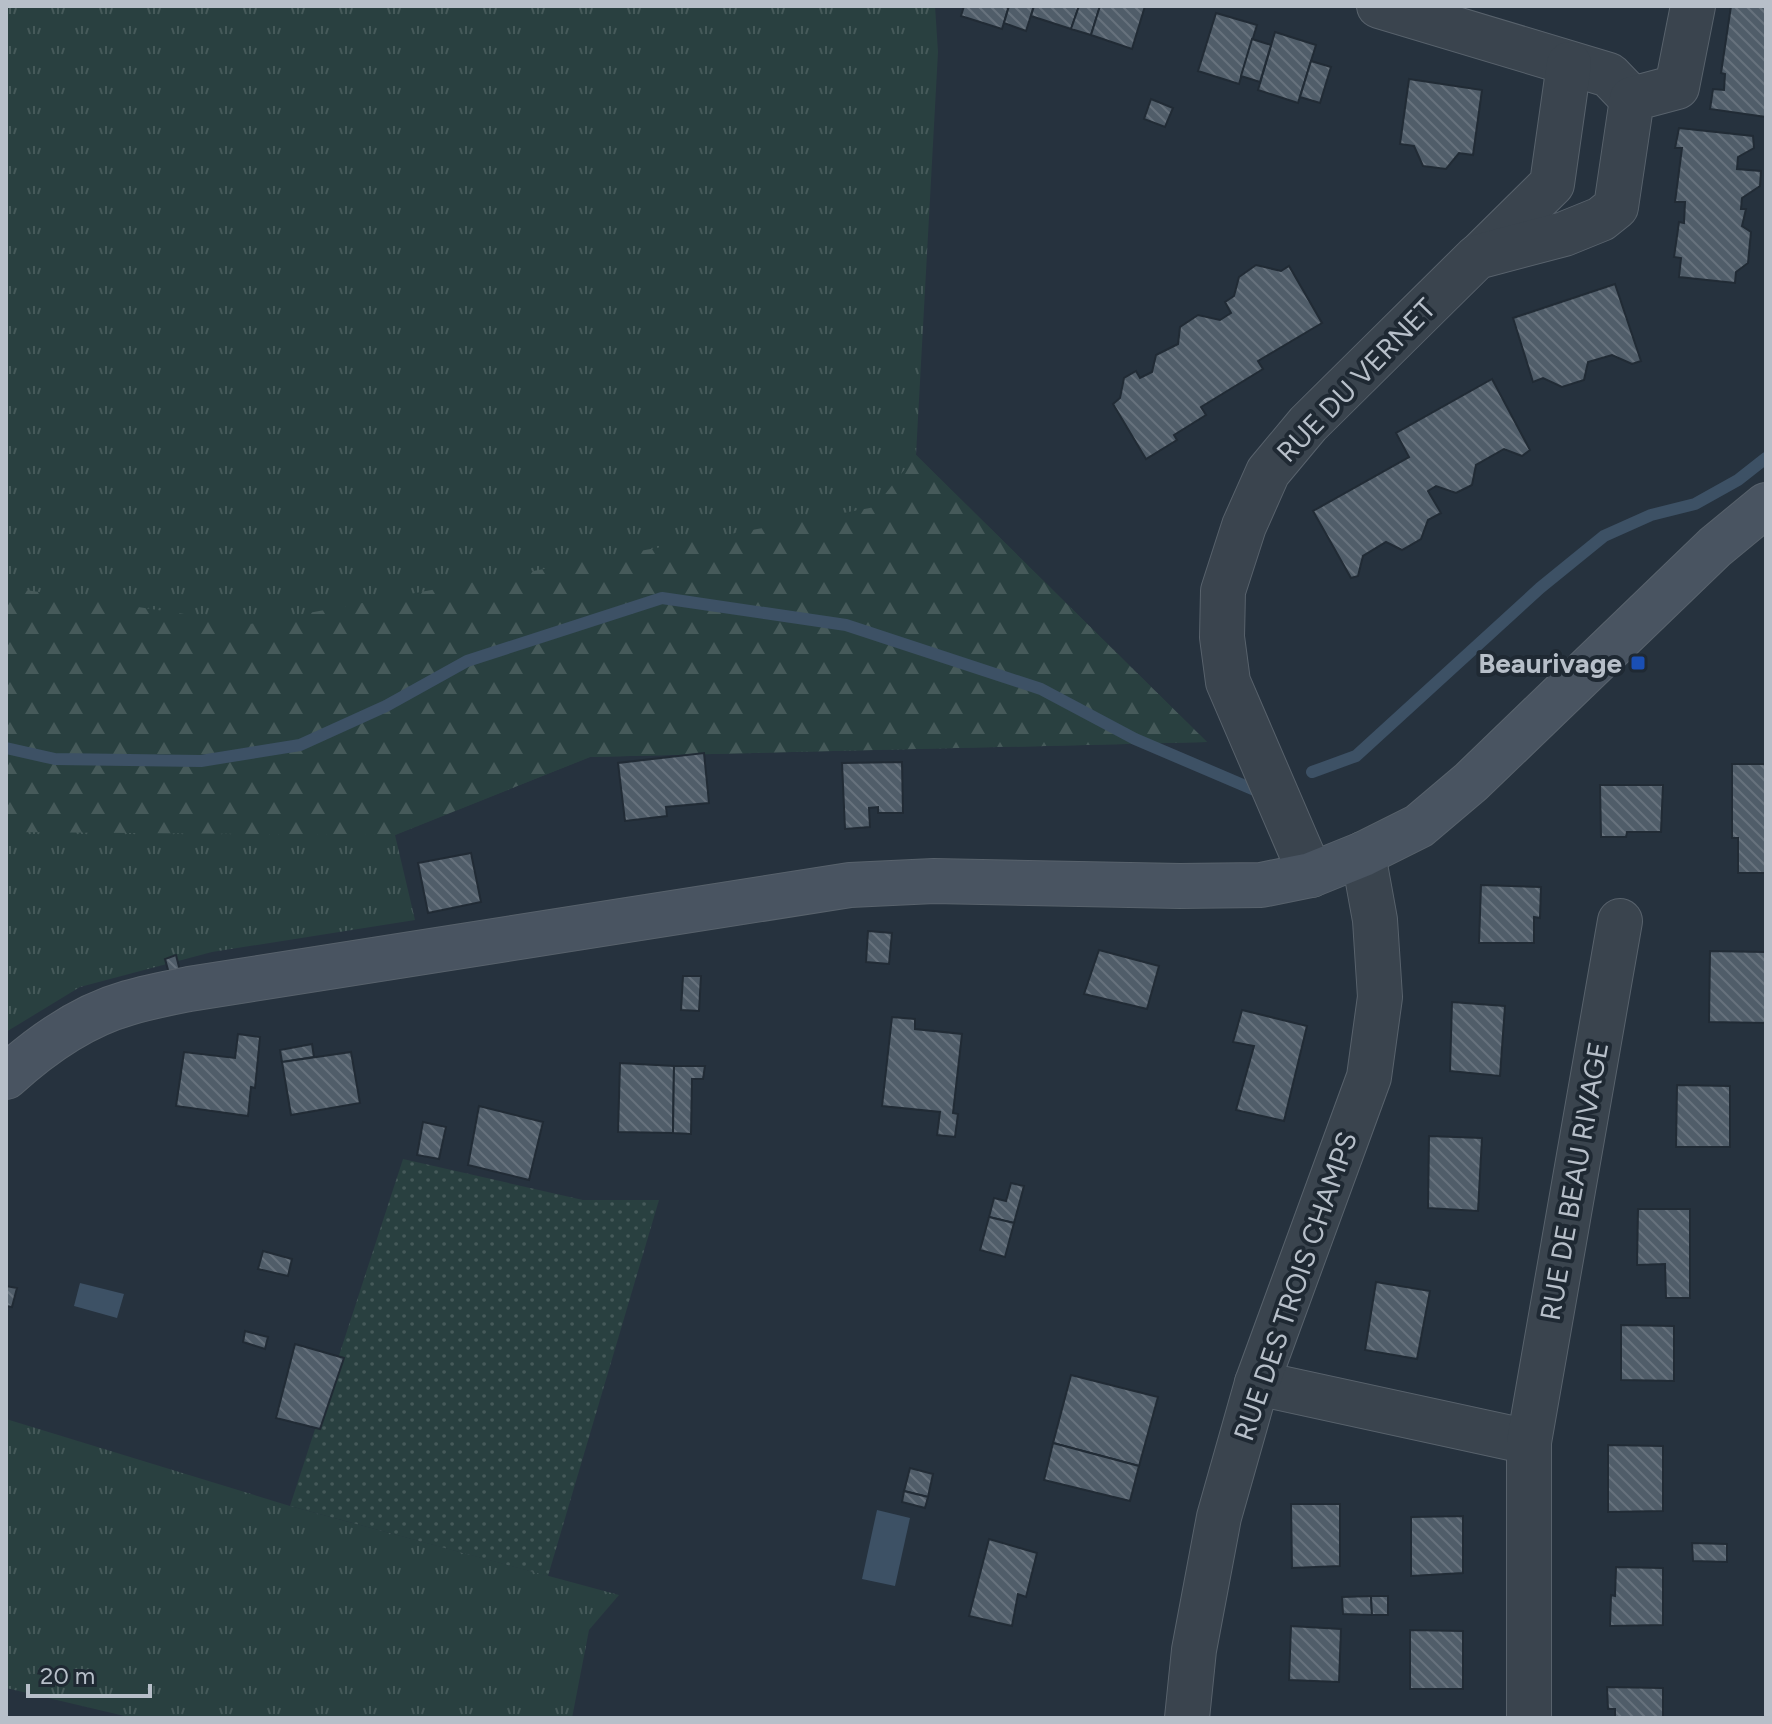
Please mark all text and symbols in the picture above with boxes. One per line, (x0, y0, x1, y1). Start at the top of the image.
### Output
street label: RUE DU VERNET (1269, 291, 1443, 469)
place label: Beaurivage (1478, 646, 1622, 680)
marker: Beaurivage (1629, 654, 1647, 672)
street label: RUE DE BEAU RIVAGE (1533, 1039, 1615, 1323)
street label: RUE DES TROIS CHAMPS (1226, 1127, 1364, 1445)
scale bar (28, 1648, 150, 1698)
text: 20 m (40, 1661, 95, 1690)

